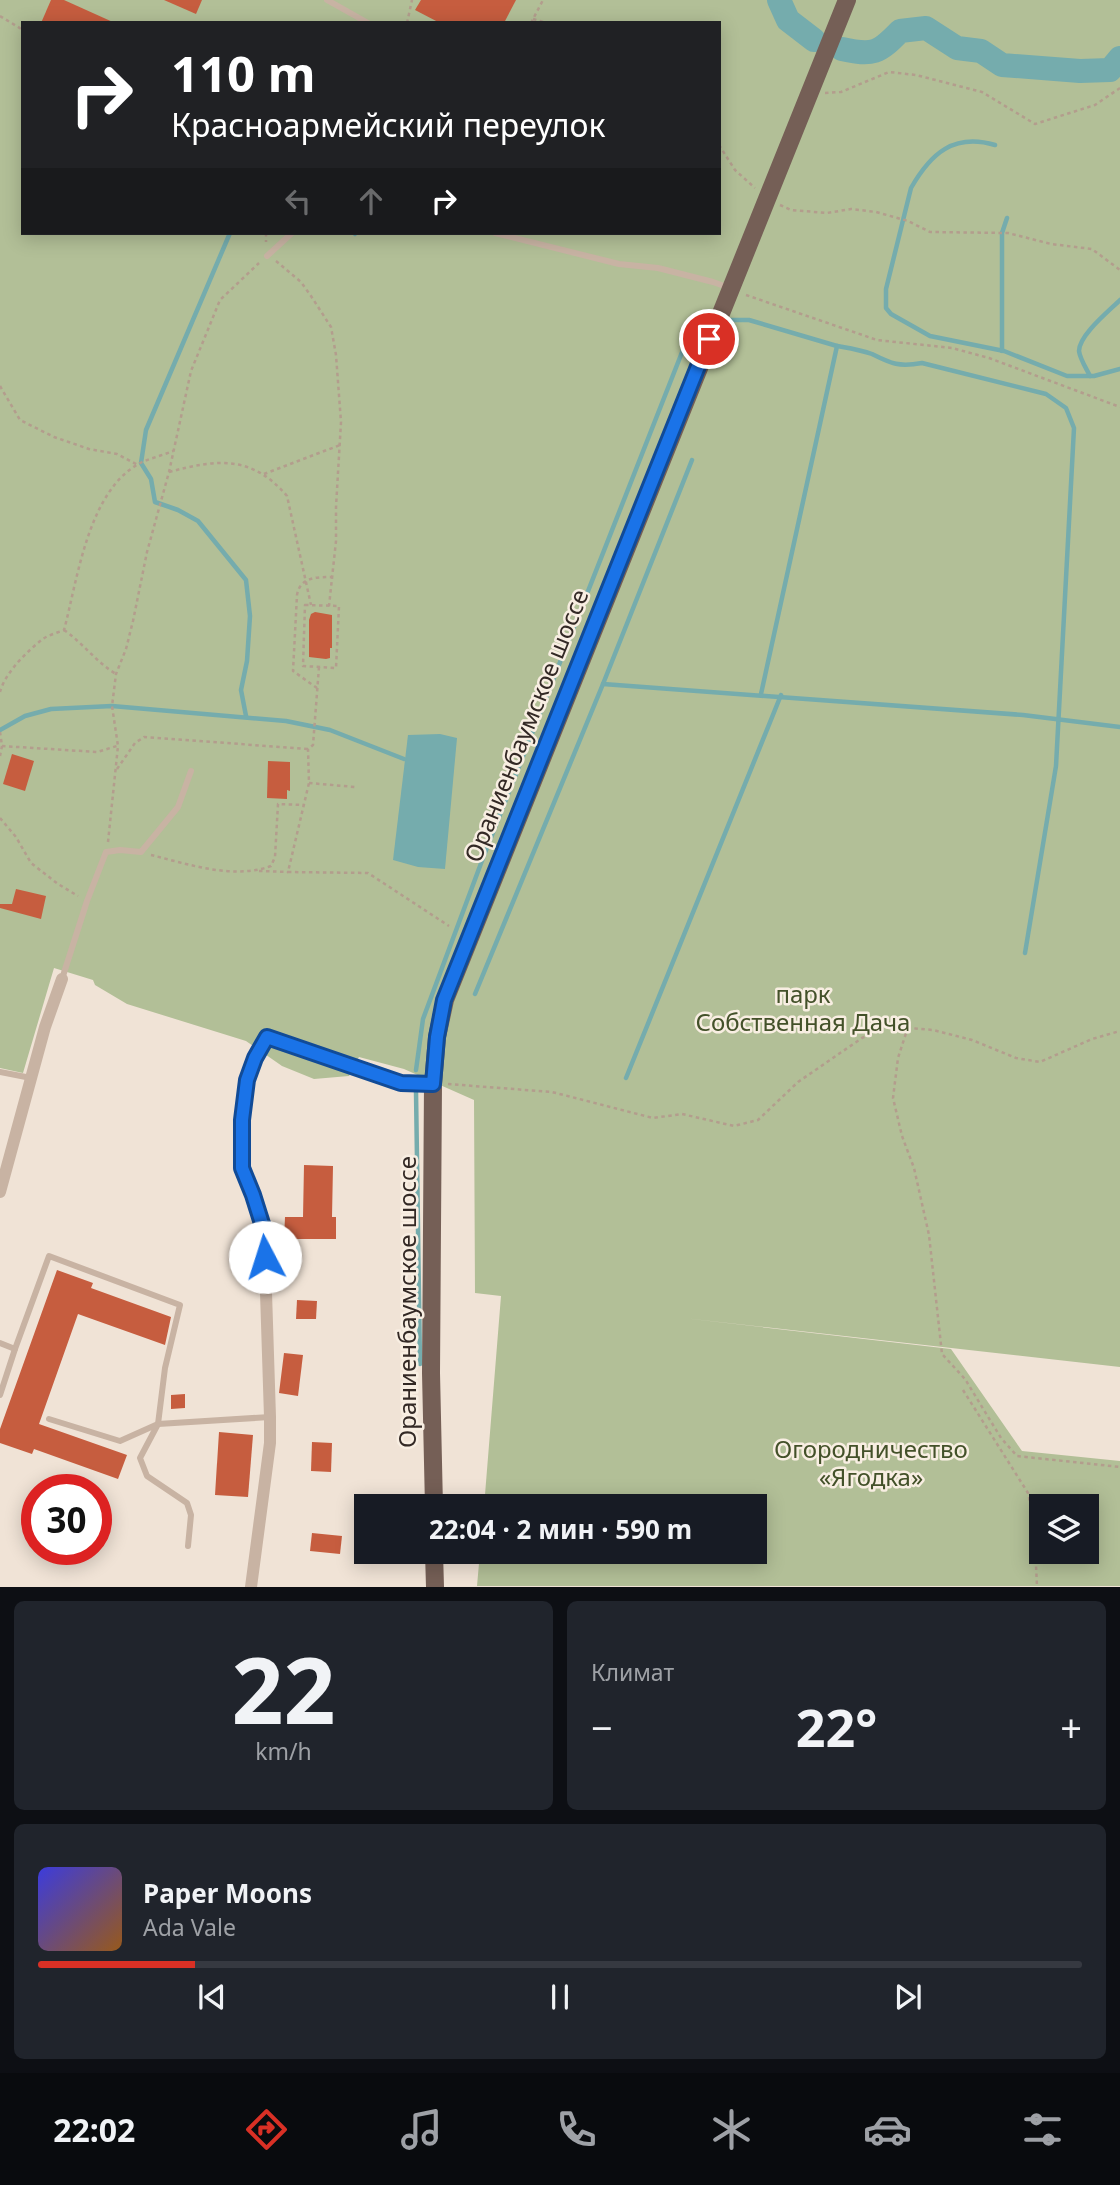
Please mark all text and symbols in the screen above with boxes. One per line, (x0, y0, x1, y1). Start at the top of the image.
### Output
text: 110 m (171, 40, 316, 106)
icon: right (56, 49, 147, 140)
text: Красноармейский переулок (171, 103, 605, 146)
icon: left (279, 182, 317, 220)
icon: ahead (352, 182, 390, 220)
icon: right (425, 182, 463, 220)
pin (679, 309, 739, 369)
icon: arrive (690, 320, 728, 358)
street label: Ораниенбаумское шоссе (456, 584, 596, 867)
park label: парк Собственная Дача (696, 977, 910, 1038)
street label: Ораниенбаумское шоссе (390, 1156, 423, 1448)
position arrow (228, 1220, 302, 1294)
park label: Огородничество «Ягодка» (774, 1432, 968, 1493)
speed limit sign: 30 (21, 1474, 112, 1565)
map controls (1029, 1494, 1099, 1564)
button: layers (1029, 1494, 1099, 1564)
text: 22:04 · 2 мин · 590 m (429, 1511, 692, 1547)
text: 22 (231, 1627, 336, 1751)
text: Климат (591, 1656, 674, 1688)
text: 22° (796, 1691, 877, 1762)
text: − (591, 1701, 613, 1753)
text: + (1060, 1701, 1082, 1753)
text: km/h (255, 1735, 312, 1767)
text: Paper Moons (143, 1875, 312, 1911)
text: Ada Vale (143, 1911, 236, 1943)
icon: previous (193, 1978, 231, 2016)
icon: pause (541, 1978, 579, 2016)
icon: next (889, 1978, 927, 2016)
icon: directions (242, 2105, 291, 2154)
icon: music (397, 2105, 446, 2154)
icon: phone (552, 2105, 601, 2154)
icon: climate (707, 2105, 756, 2154)
icon: car (863, 2105, 912, 2154)
icon: filters (1018, 2105, 1067, 2154)
text: 22:02 (53, 2108, 135, 2151)

